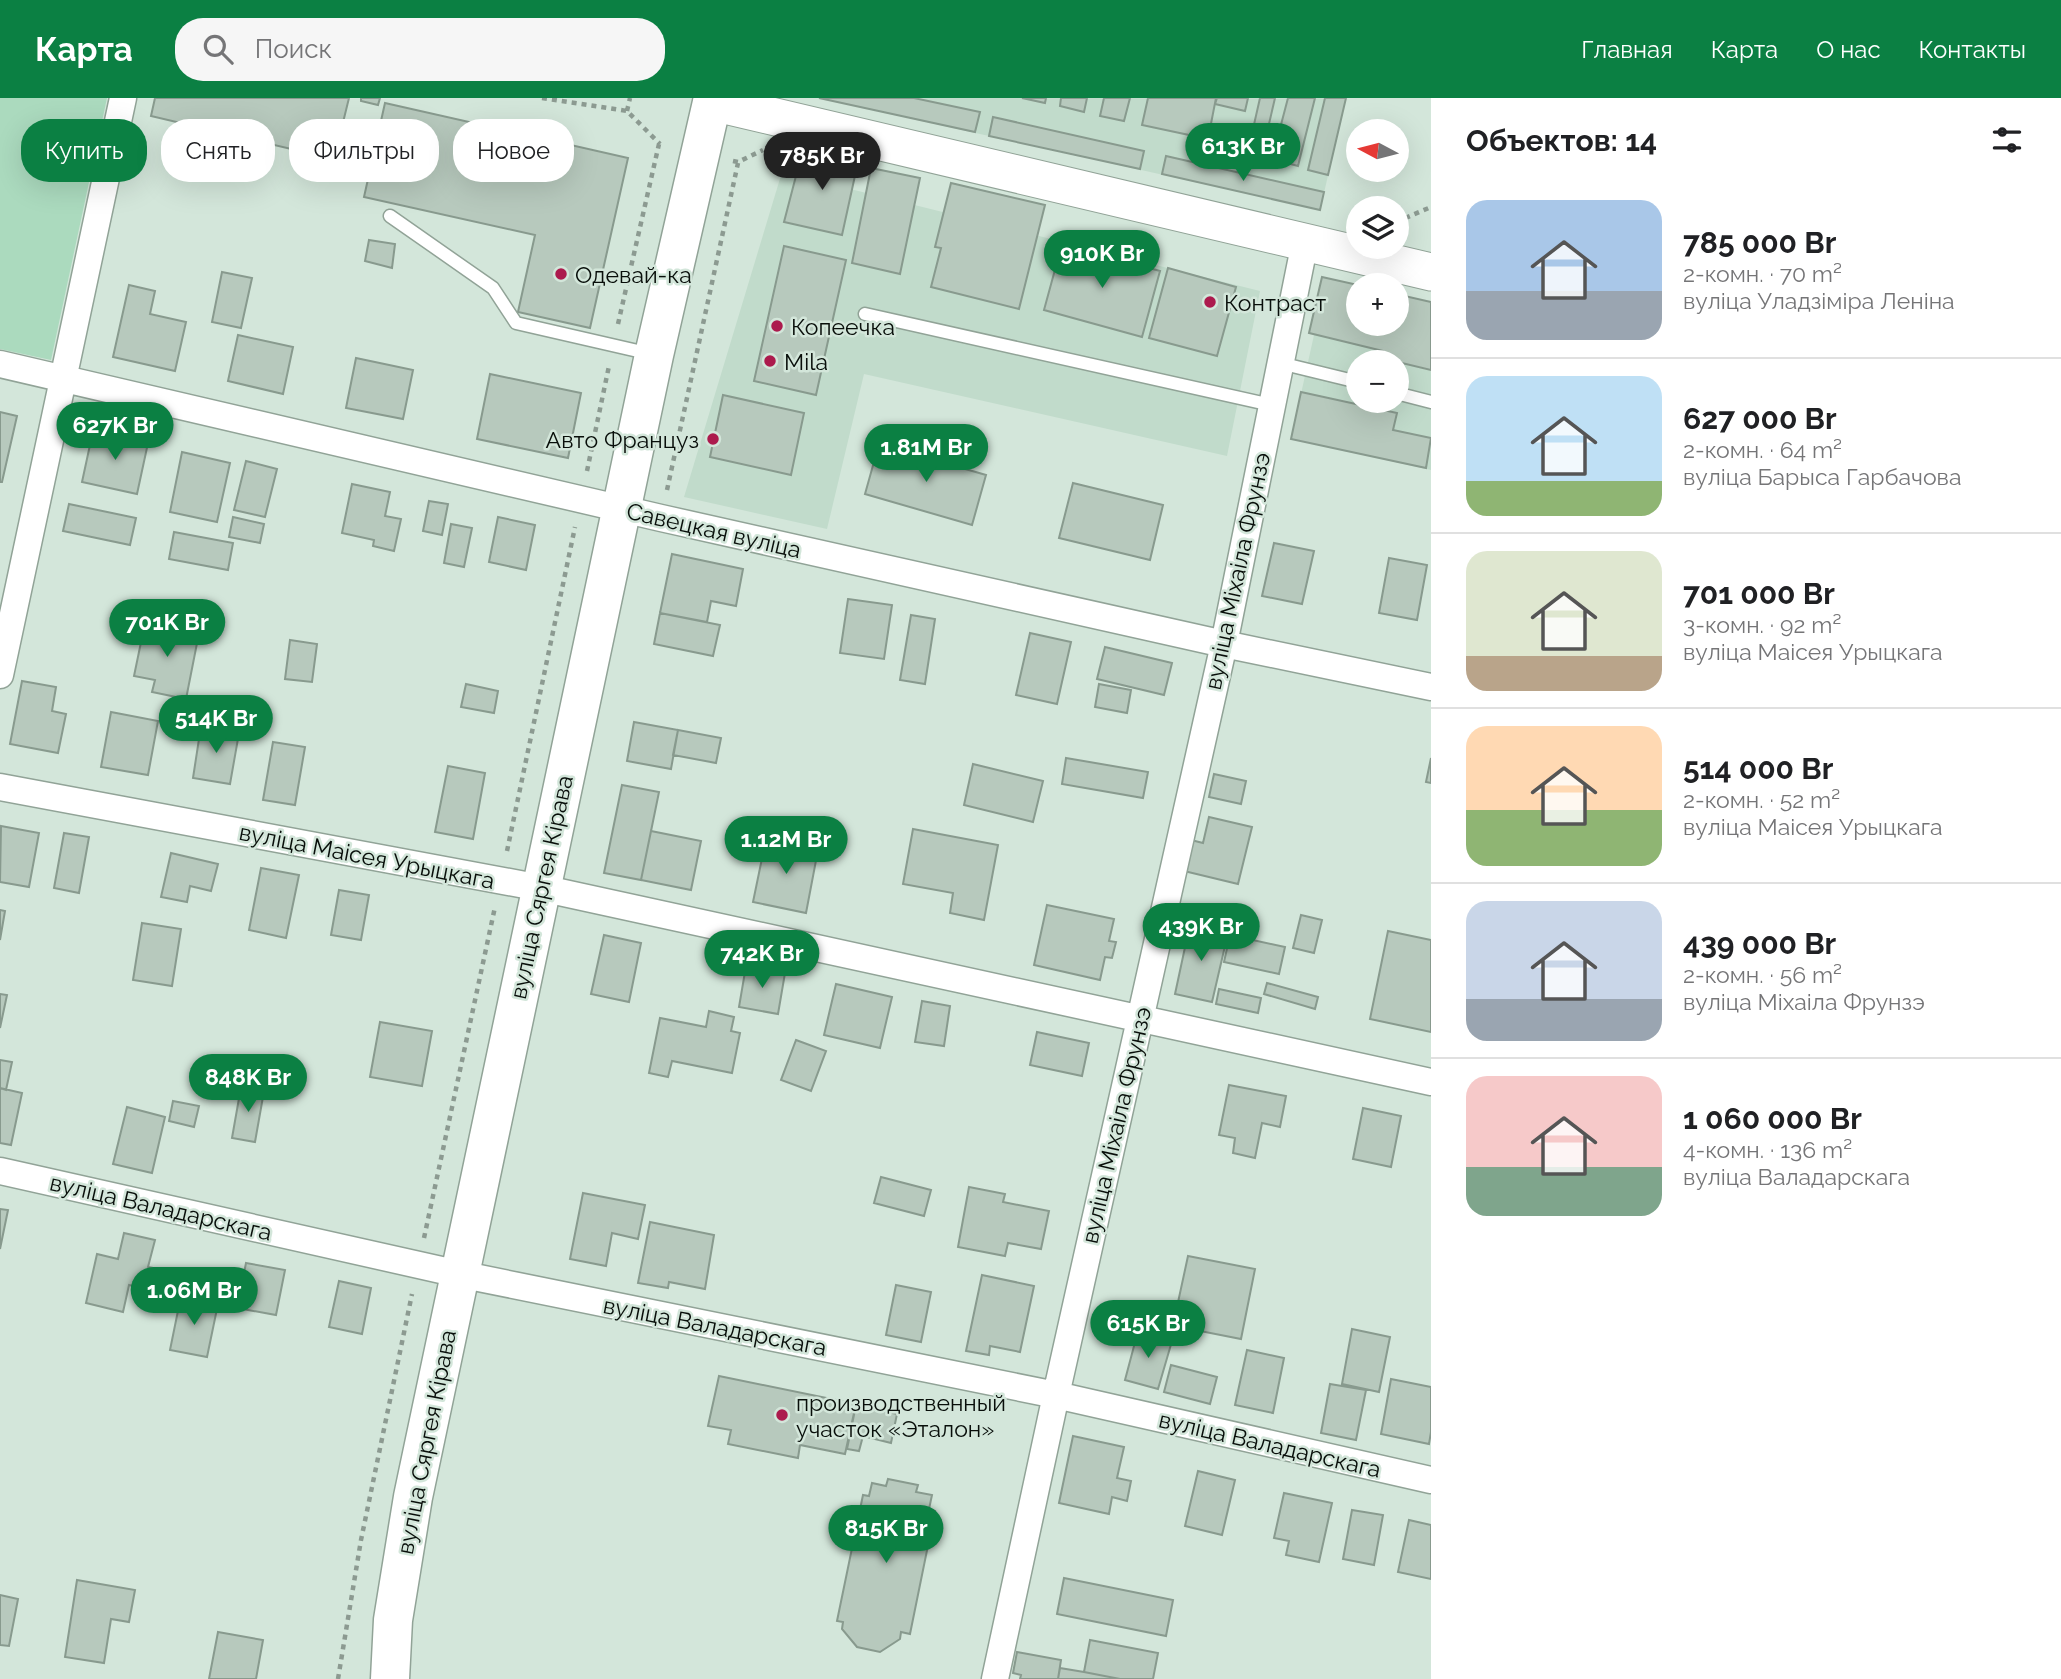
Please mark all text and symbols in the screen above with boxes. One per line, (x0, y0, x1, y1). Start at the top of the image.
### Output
search box (175, 18, 665, 81)
text: Карта (35, 30, 133, 69)
icon: search (199, 30, 237, 68)
text: Поиск (255, 34, 332, 64)
text: Главная (1581, 35, 1673, 64)
text: Карта (1711, 35, 1778, 64)
text: О нас (1816, 35, 1881, 64)
text: Контакты (1919, 35, 2026, 64)
chip: Купить (21, 119, 147, 182)
chip: Снять (161, 119, 275, 182)
chip: Фильтры (289, 119, 439, 182)
chip: Новое (453, 119, 574, 182)
north arrow (1346, 119, 1409, 182)
map controls (1346, 119, 1409, 413)
icon: filters (1988, 121, 2026, 159)
pin: 613K Br (1178, 123, 1308, 183)
text: Объектов: 14 (1466, 123, 1657, 158)
pin: 785K Br (757, 132, 887, 192)
text: 613K Br (1201, 132, 1285, 159)
text: 785K Br (780, 141, 864, 168)
button: layers (1346, 196, 1409, 259)
text: 785 000 Br (1683, 225, 1836, 260)
icon: home (1522, 228, 1606, 312)
pin: 910K Br (1037, 230, 1167, 290)
text: 910K Br (1060, 239, 1144, 266)
text: 2-комн. · 70 m² (1683, 260, 1842, 287)
place label: Одевай-ка (575, 261, 692, 288)
marker: Одевай-ка (553, 266, 569, 282)
button: + (1346, 273, 1409, 336)
text: вуліца Уладзіміра Леніна (1683, 287, 1955, 314)
place label: Контраст (1224, 289, 1326, 316)
marker: Контраст (1202, 294, 1218, 310)
place label: Копеечка (791, 313, 895, 340)
marker: Копеечка (769, 318, 785, 334)
place label: Mila (784, 348, 828, 375)
button: − (1346, 350, 1409, 413)
marker: Mila (762, 353, 778, 369)
text: 627 000 Br (1683, 401, 1837, 436)
pin: 627K Br (50, 402, 180, 462)
icon: home (1522, 404, 1606, 488)
text: 627K Br (72, 411, 158, 438)
pin: 1.81M Br (854, 424, 998, 484)
place label: Авто Француз (546, 426, 699, 453)
marker: Авто Француз (705, 431, 721, 447)
text: 1.81M Br (880, 433, 972, 460)
text: 2-комн. · 64 m² (1683, 436, 1842, 463)
street label: вуліца Міхаіла Фрунзэ (1199, 450, 1275, 692)
text: вуліца Барыса Гарбачова (1683, 463, 1961, 490)
street label: Савецкая вуліца (624, 497, 804, 563)
text: 701 000 Br (1683, 576, 1835, 611)
icon: home (1522, 579, 1606, 663)
pin: 701K Br (102, 600, 232, 659)
text: 701K Br (125, 608, 209, 635)
text: 3-комн. · 92 m² (1683, 611, 1841, 638)
text: вуліца Маісея Урыцкага (1683, 638, 1943, 665)
pin: 514K Br (151, 696, 281, 755)
text: 514K Br (175, 704, 257, 731)
text: 514 000 Br (1683, 751, 1833, 786)
icon: home (1522, 754, 1606, 838)
street label: вуліца Сяргея Кірава (504, 773, 578, 1001)
text: 2-комн. · 52 m² (1683, 786, 1840, 813)
text: вуліца Маісея Урыцкага (1683, 813, 1943, 840)
pin: 1.12M Br (714, 816, 858, 876)
street label: вуліца Маісея Урыцкага (237, 818, 497, 894)
text: 1.12M Br (741, 825, 831, 852)
pin: 439K Br (1136, 904, 1266, 963)
text: 439K Br (1159, 912, 1243, 939)
text: 439 000 Br (1683, 926, 1836, 961)
icon: home (1522, 929, 1606, 1013)
pin: 742K Br (697, 930, 827, 990)
text: 742K Br (720, 939, 804, 966)
text: 2-комн. · 56 m² (1683, 961, 1842, 988)
text: вуліца Міхаіла Фрунзэ (1683, 988, 1925, 1015)
street label: вуліца Міхаіла Фрунзэ (1076, 1004, 1156, 1246)
pin: 848K Br (183, 1054, 313, 1114)
text: 848K Br (205, 1063, 291, 1090)
text: 1 060 000 Br (1683, 1101, 1862, 1136)
icon: home (1522, 1104, 1606, 1188)
text: 4-комн. · 136 m² (1683, 1136, 1852, 1163)
text: вуліца Валадарскага (1683, 1163, 1910, 1190)
street label: вуліца Валадарскага (47, 1168, 275, 1246)
pin: 1.06M Br (122, 1268, 266, 1327)
text: 1.06M Br (147, 1276, 241, 1303)
street label: вуліца Валадарскага (601, 1291, 829, 1361)
pin: 615K Br (1083, 1300, 1213, 1360)
text: 615K Br (1106, 1309, 1190, 1336)
street label: вуліца Сяргея Кірава (391, 1328, 461, 1556)
place label: производственный участок «Эталон» (796, 1389, 1006, 1442)
street label: вуліца Валадарскага (1156, 1405, 1384, 1483)
marker: производственный участок «Эталон» (774, 1407, 790, 1423)
pin: 815K Br (821, 1506, 951, 1565)
text: 815K Br (844, 1514, 928, 1541)

